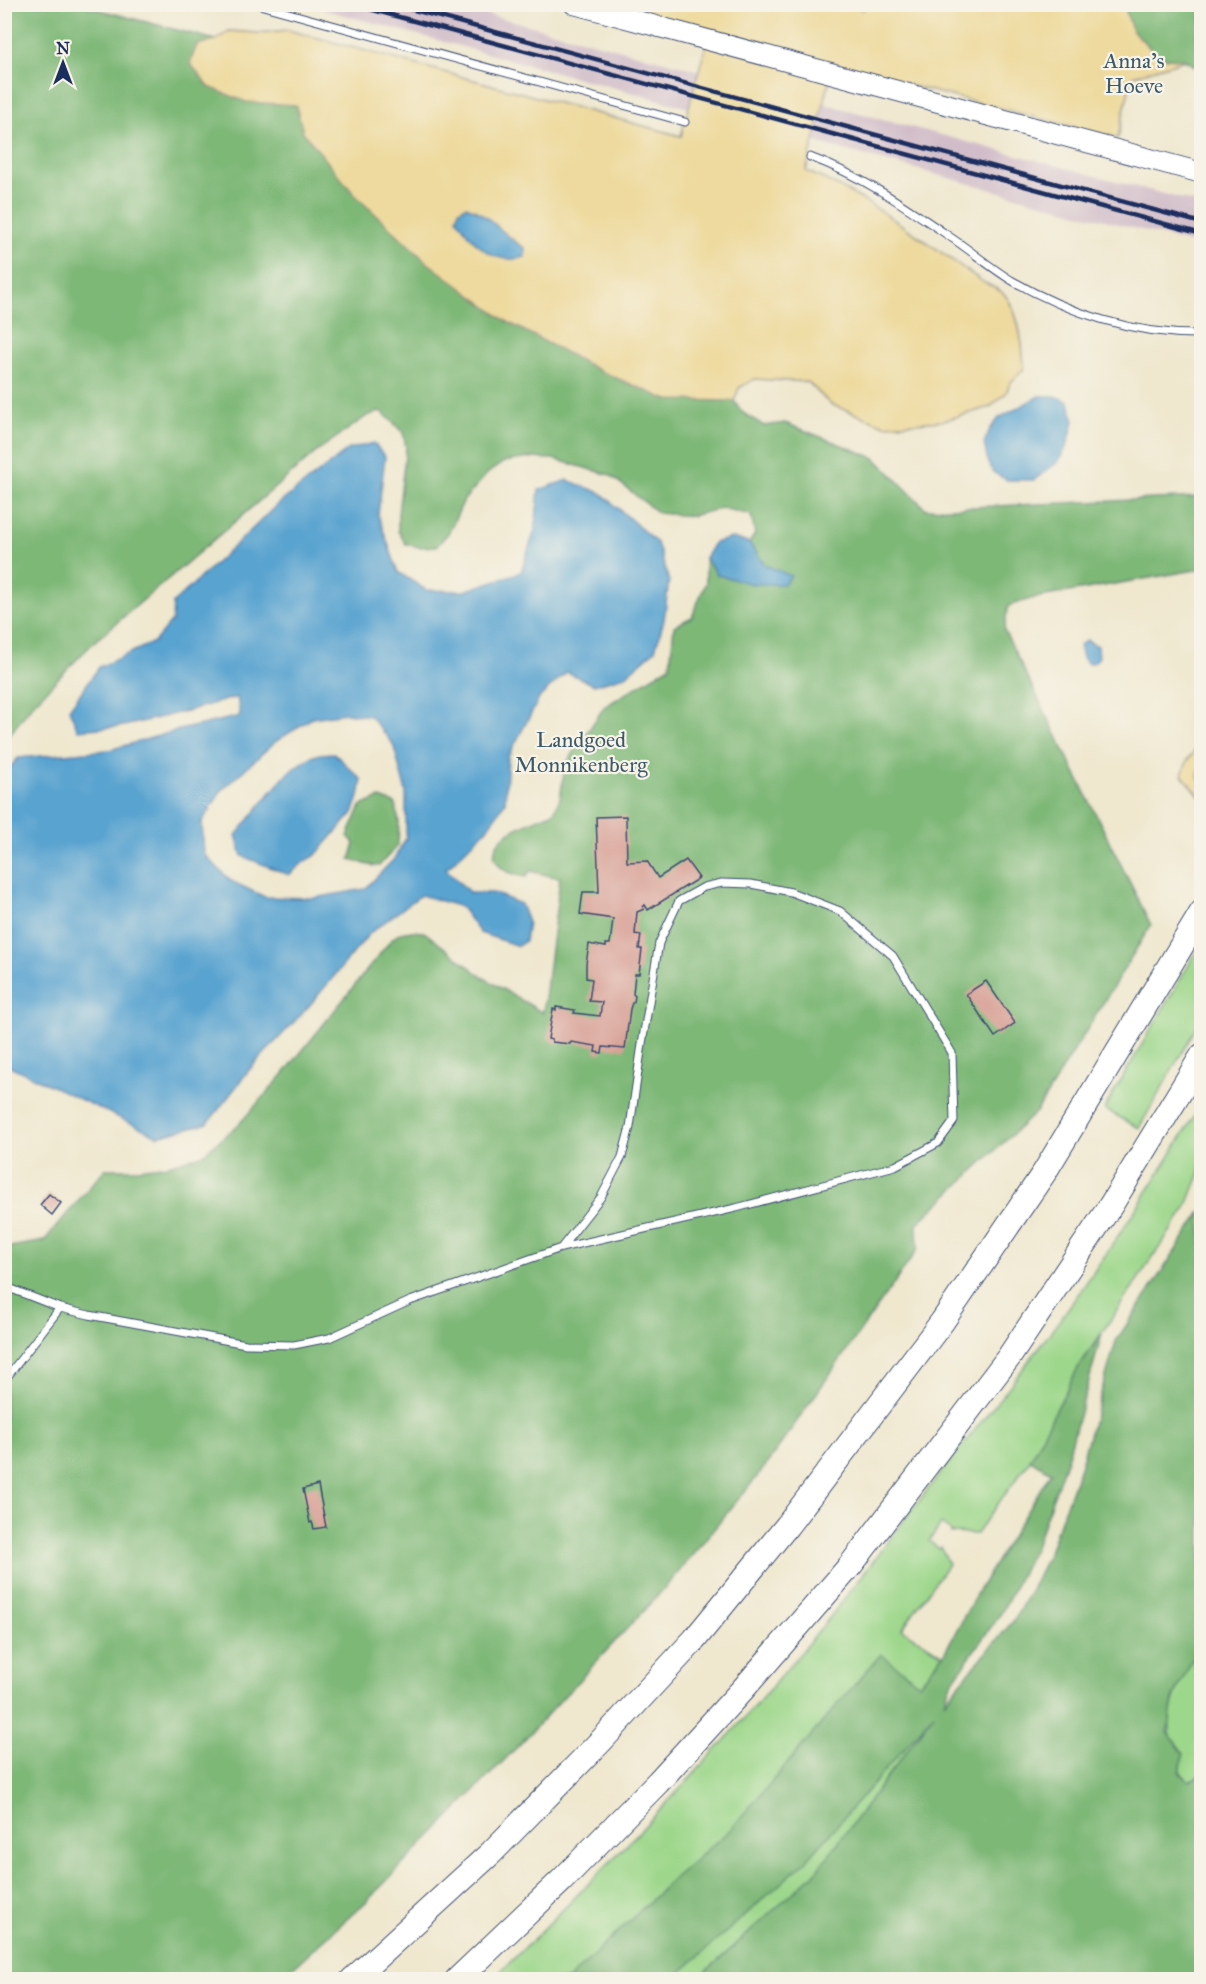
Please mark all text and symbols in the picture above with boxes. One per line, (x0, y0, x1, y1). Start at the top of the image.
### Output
north arrow (33, 33, 93, 93)
text: N (56, 39, 70, 58)
park label: Anna's Hoeve (1102, 47, 1165, 99)
park label: Landgoed Monnikenberg (515, 726, 648, 778)

